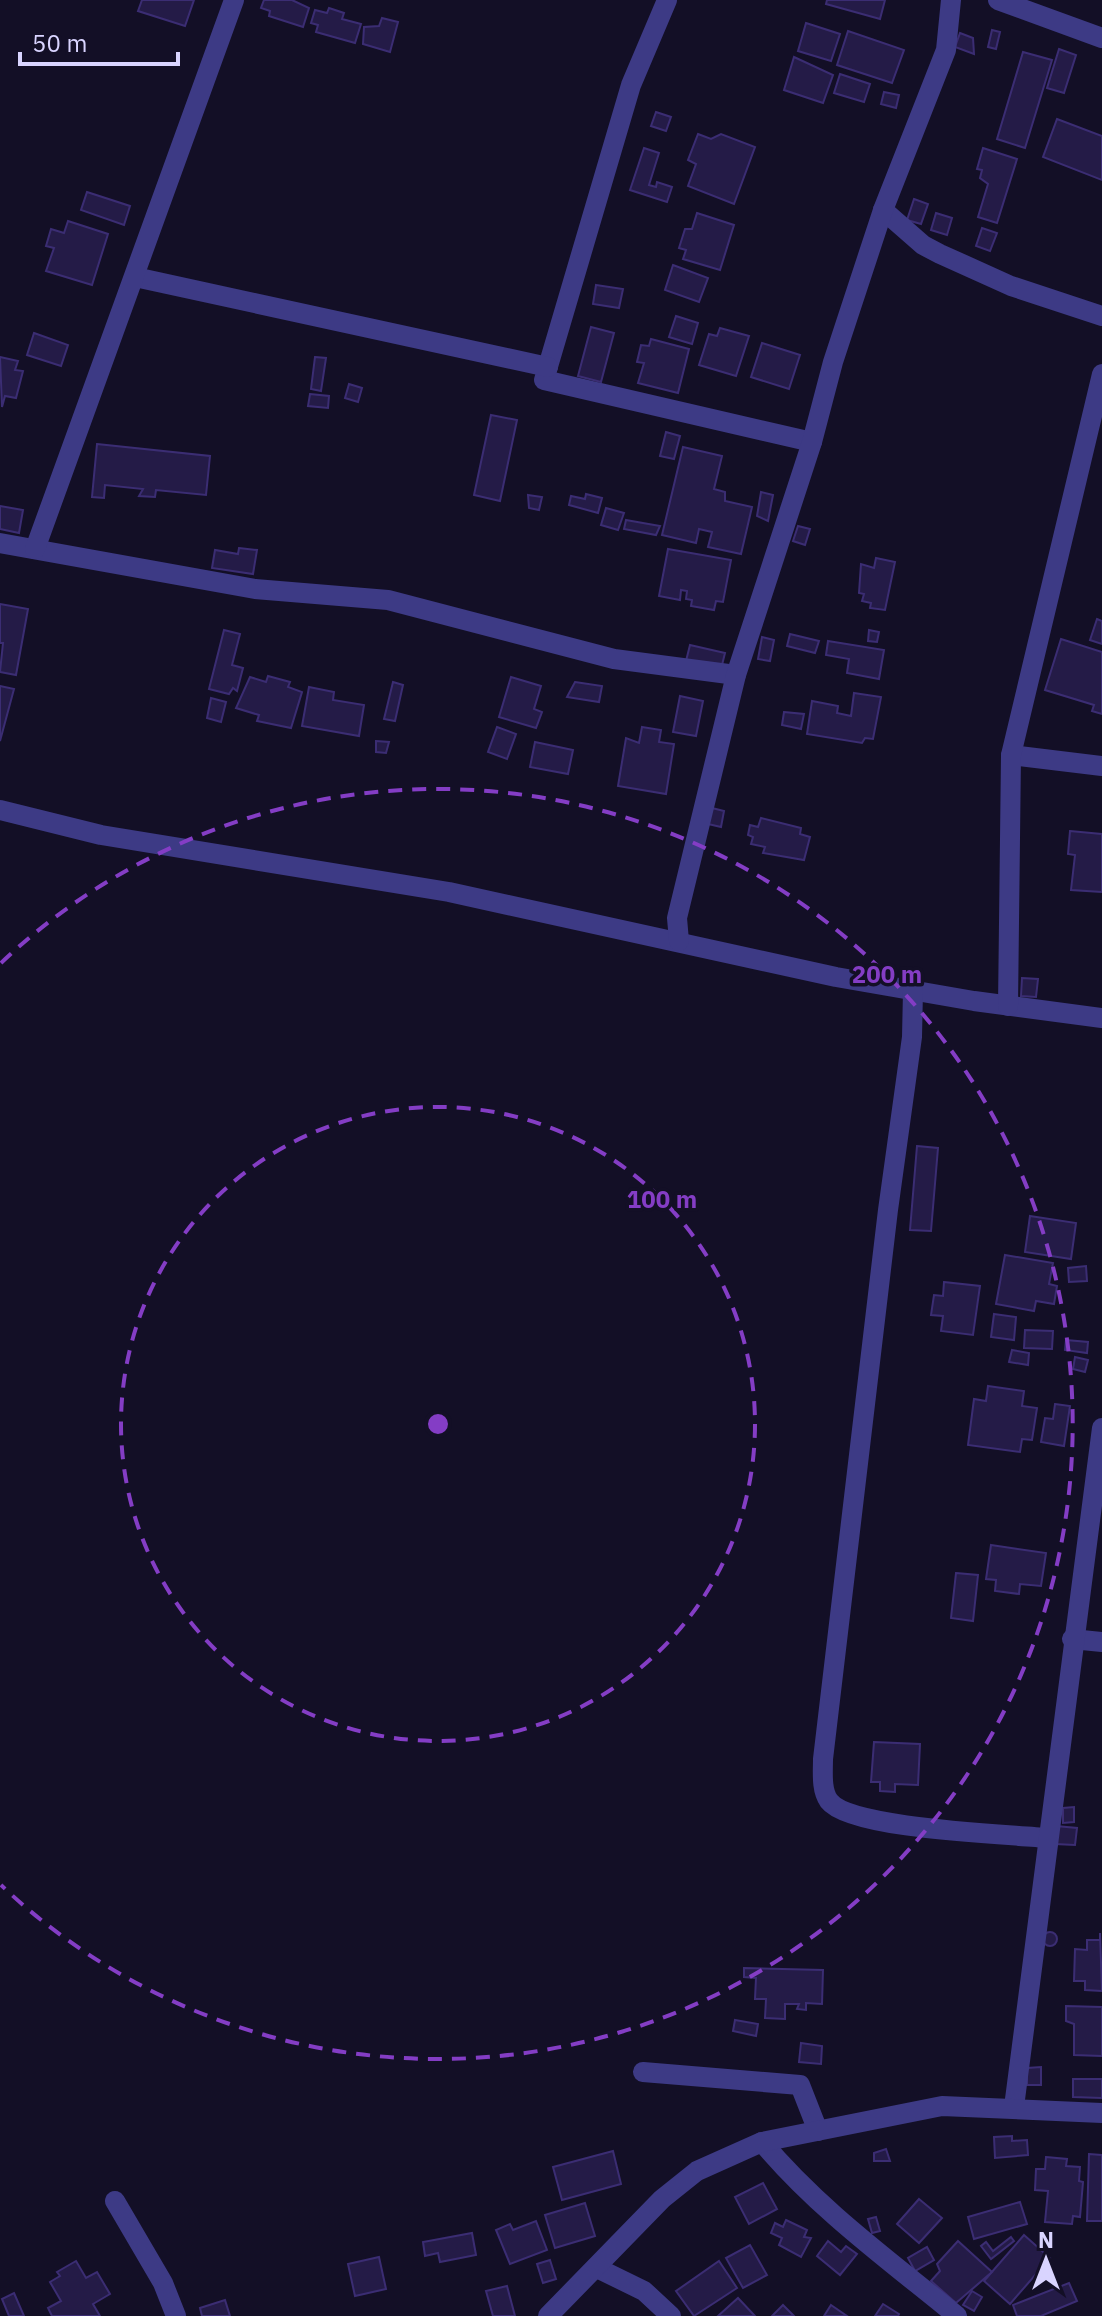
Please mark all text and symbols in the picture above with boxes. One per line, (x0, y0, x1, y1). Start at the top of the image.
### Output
scale bar (20, 16, 178, 66)
text: 50 m (32, 27, 87, 59)
text: 200 m (852, 958, 922, 990)
text: 100 m (627, 1183, 697, 1215)
centre of rings (424, 1410, 452, 1438)
north arrow (1006, 2220, 1086, 2300)
text: N (1038, 2225, 1054, 2254)

